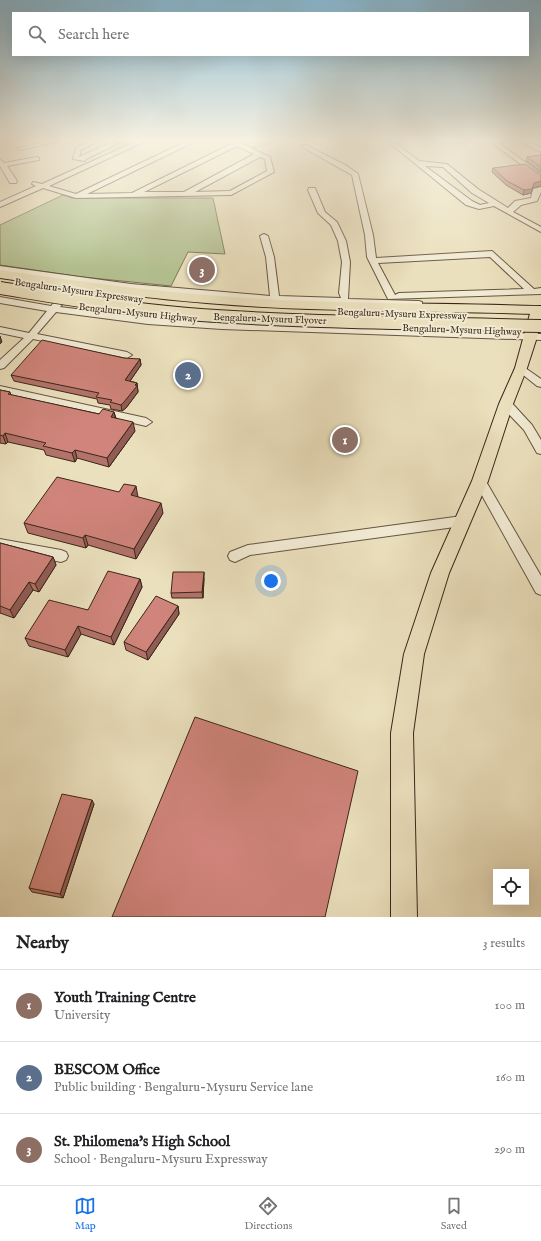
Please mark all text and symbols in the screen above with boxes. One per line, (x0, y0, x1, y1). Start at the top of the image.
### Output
search box (12, 12, 529, 56)
icon: search (26, 23, 48, 45)
text: Search here (58, 25, 129, 44)
pin: 3 (189, 255, 215, 285)
street label: Bengaluru-Mysuru Expressway (14, 276, 144, 307)
street label: Bengaluru-Mysuru Highway (78, 301, 198, 326)
street label: Bengaluru-Mysuru Expressway (337, 306, 467, 323)
street label: Bengaluru-Mysuru Flyover (213, 311, 327, 328)
street label: Bengaluru-Mysuru Highway (402, 322, 522, 339)
pin: 2 (175, 360, 201, 390)
pin: 1 (332, 425, 358, 455)
your location (261, 571, 281, 591)
map controls (493, 869, 529, 905)
button: locate (493, 869, 529, 905)
text: Nearby (16, 933, 69, 954)
text: 3 results (483, 935, 525, 952)
text: Youth Training Centre (54, 988, 196, 1007)
text: 1 (27, 997, 31, 1014)
text: 100 m (495, 997, 525, 1014)
text: University (54, 1007, 110, 1024)
text: BESCOM Office (54, 1060, 160, 1079)
text: 2 (26, 1069, 32, 1086)
text: 160 m (495, 1069, 525, 1086)
text: Public building · Bengaluru-Mysuru Service lane (54, 1079, 313, 1096)
text: St. Philomena's High School (54, 1132, 230, 1151)
text: 3 (27, 1141, 31, 1158)
text: 290 m (494, 1141, 525, 1158)
text: School · Bengaluru-Mysuru Expressway (54, 1151, 268, 1168)
tab: Map (74, 1195, 96, 1233)
tab: Directions (245, 1195, 292, 1233)
tab: Saved (441, 1195, 467, 1233)

